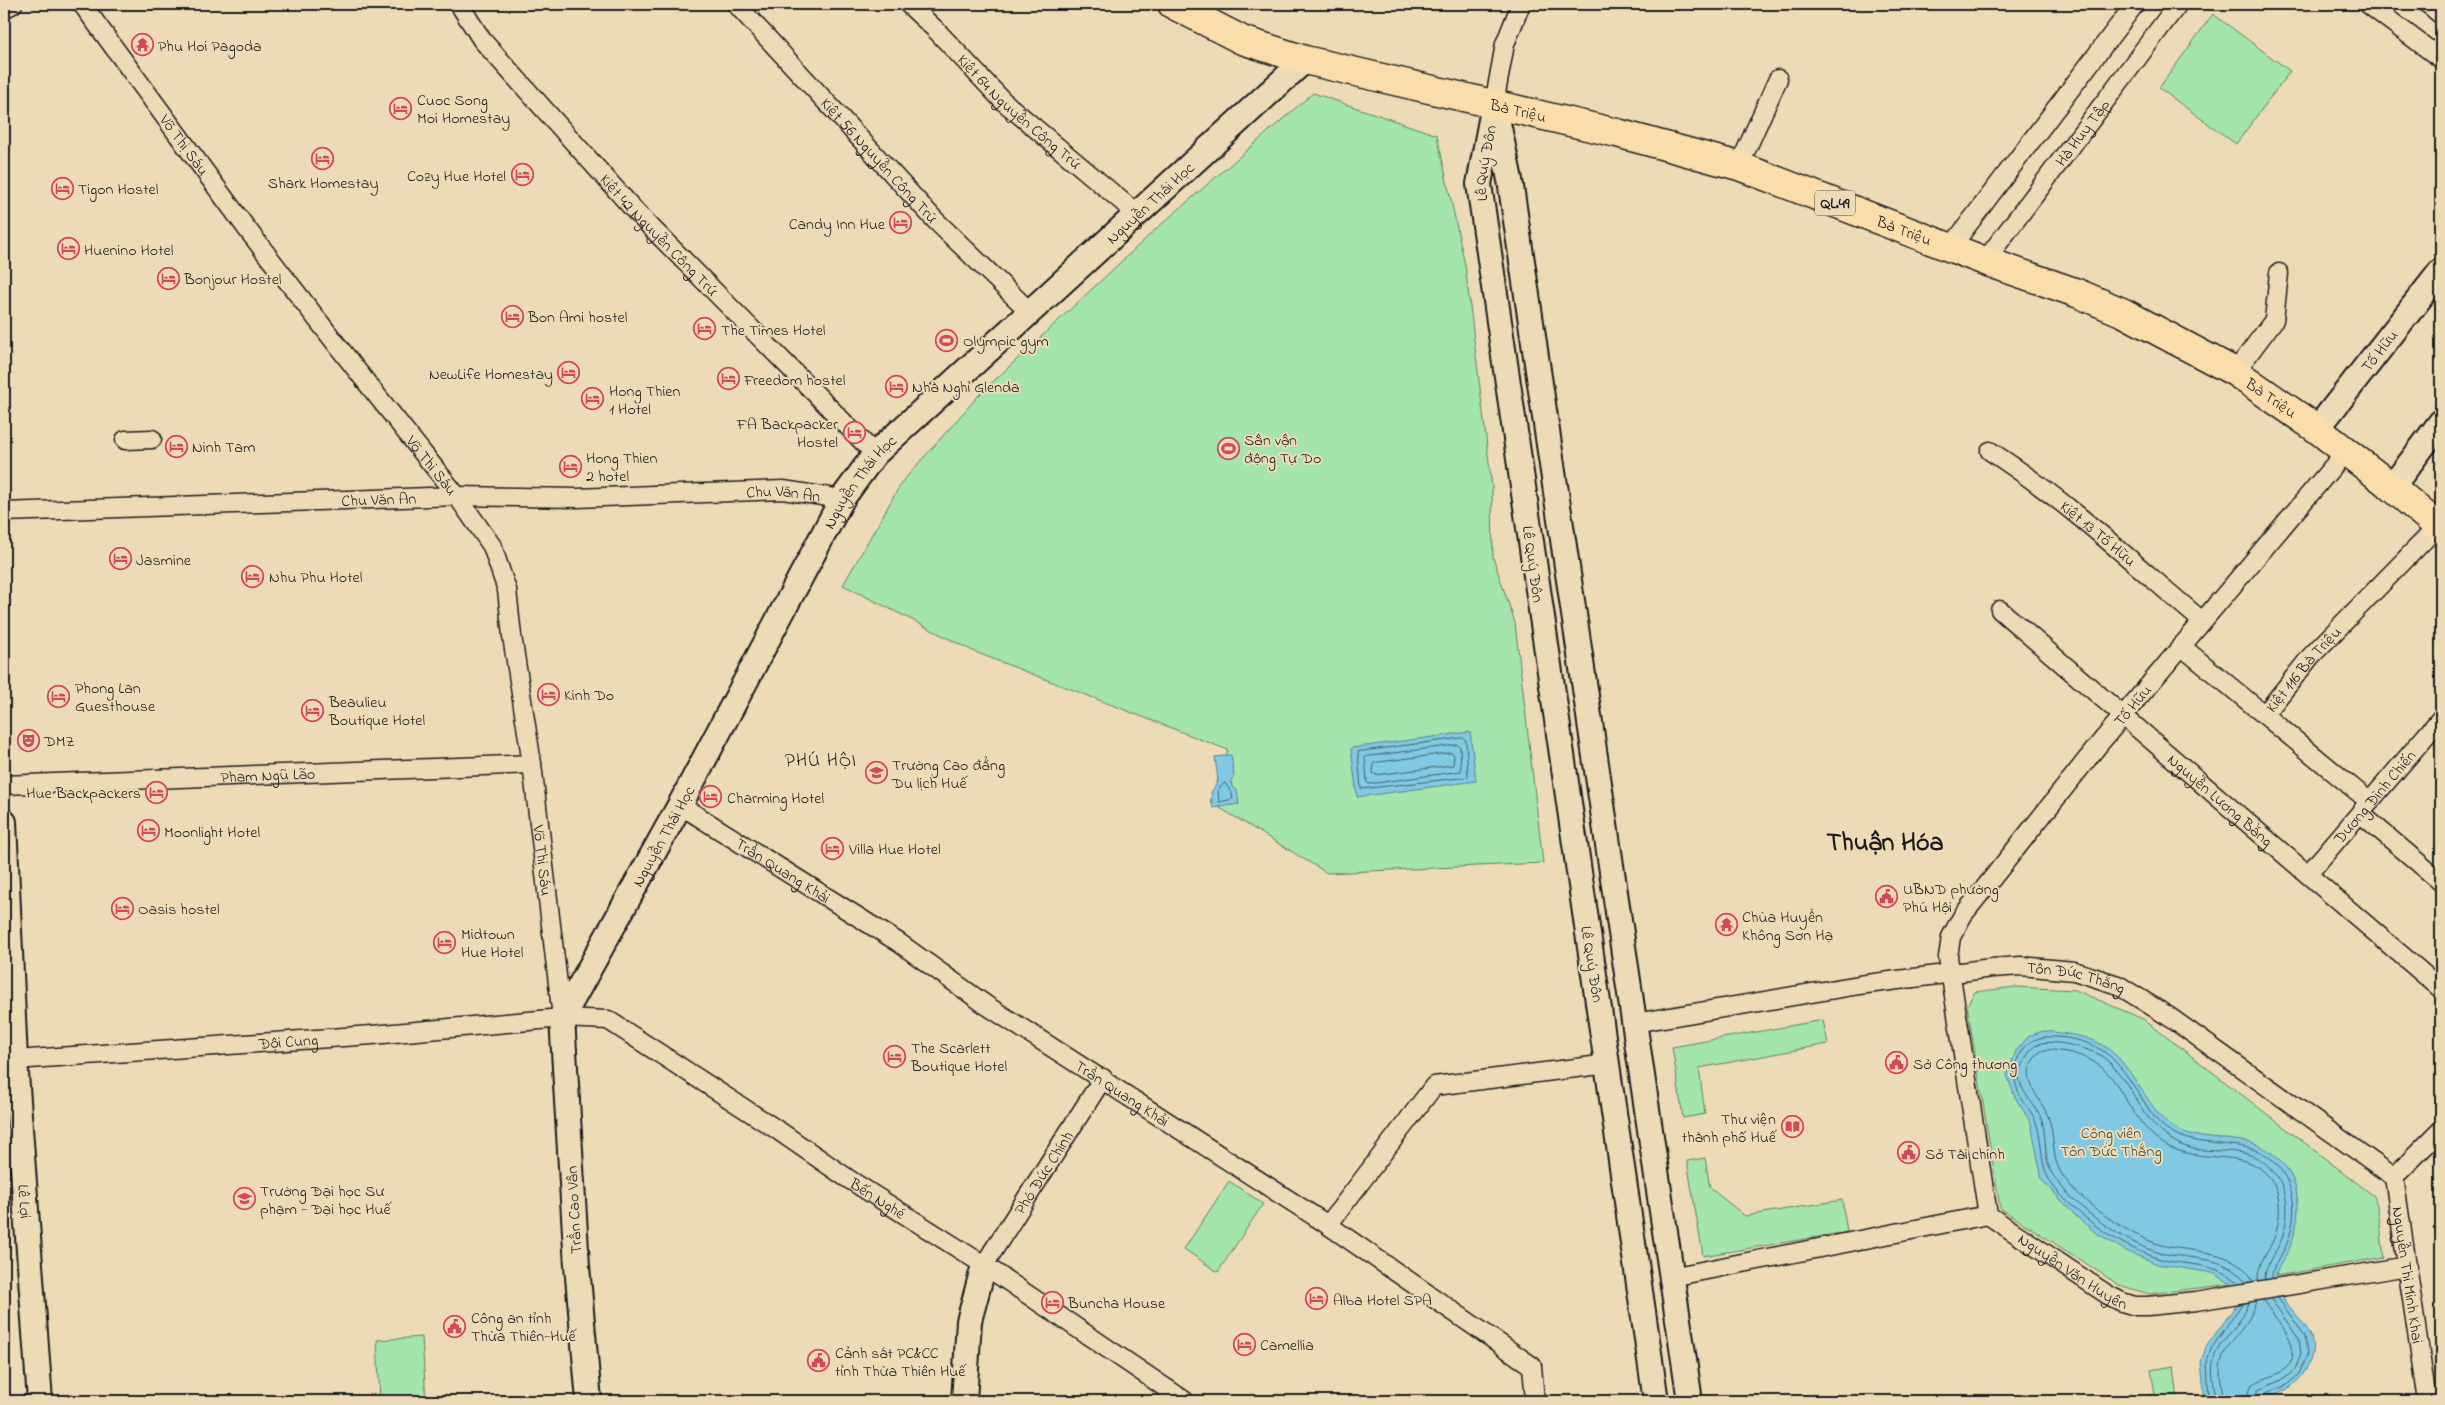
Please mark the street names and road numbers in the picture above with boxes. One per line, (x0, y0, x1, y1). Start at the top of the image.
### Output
street label: Kiệt 64 Nguyễn Công Trứ (951, 50, 1086, 176)
street label: Kiệt 56 Nguyễn Công Trứ (814, 93, 942, 230)
street label: Bà Triệu (1486, 93, 1549, 130)
street label: Hà Huy Tập (2050, 95, 2117, 172)
street label: Võ Thị Sáu (152, 109, 214, 181)
street label: Lê Quý Đôn (1469, 123, 1504, 203)
street label: Nguyễn Thái Học (1102, 157, 1201, 251)
street label: Kiệt 42 Nguyễn Công Trứ (593, 169, 723, 303)
road number: QL.49 (1815, 190, 1855, 216)
street label: Bà Triệu (1872, 210, 1935, 253)
street label: Tố Hữu (2356, 325, 2405, 378)
street label: Bà Triệu (2239, 372, 2301, 425)
street label: Nguyễn Thái Học (818, 429, 903, 534)
street label: Võ Thị Sáu (399, 430, 462, 501)
street label: Chu Văn An (746, 480, 822, 510)
street label: Chu Văn An (341, 487, 417, 514)
street label: Kiệt 13 Tố Hữu (2054, 496, 2140, 573)
street label: Lê Quý Đôn (1515, 524, 1549, 604)
street label: Kiệt 116 Bà Triệu (2261, 622, 2348, 718)
street label: Tố Hữu (2109, 680, 2158, 733)
street label: Dương Đình Chiến (2328, 745, 2423, 851)
street label: Nguyễn Lương Bằng (2161, 749, 2277, 853)
street label: Phạm Ngũ Lão (220, 763, 316, 790)
street label: Nguyễn Thái Học (627, 781, 702, 892)
street label: Võ Thị Sáu (525, 823, 557, 897)
street label: Trần Quang Khải (730, 833, 835, 911)
street label: Lê Quý Đôn (1573, 924, 1609, 1004)
street label: Tôn Đức Thắng (2026, 957, 2130, 1001)
street label: Đội Cung (257, 1029, 319, 1057)
street label: Trần Quang Khải (1069, 1055, 1174, 1134)
street label: Phó Đức Chính (1009, 1127, 1080, 1220)
street label: Trần Cao Vân (561, 1165, 589, 1255)
street label: Bến Nghé (844, 1172, 910, 1227)
street label: Lê Lợi (10, 1184, 37, 1220)
street label: Nguyễn Thị Minh Khai (2384, 1205, 2428, 1346)
street label: Nguyễn Văn Huyên (2013, 1228, 2130, 1317)

